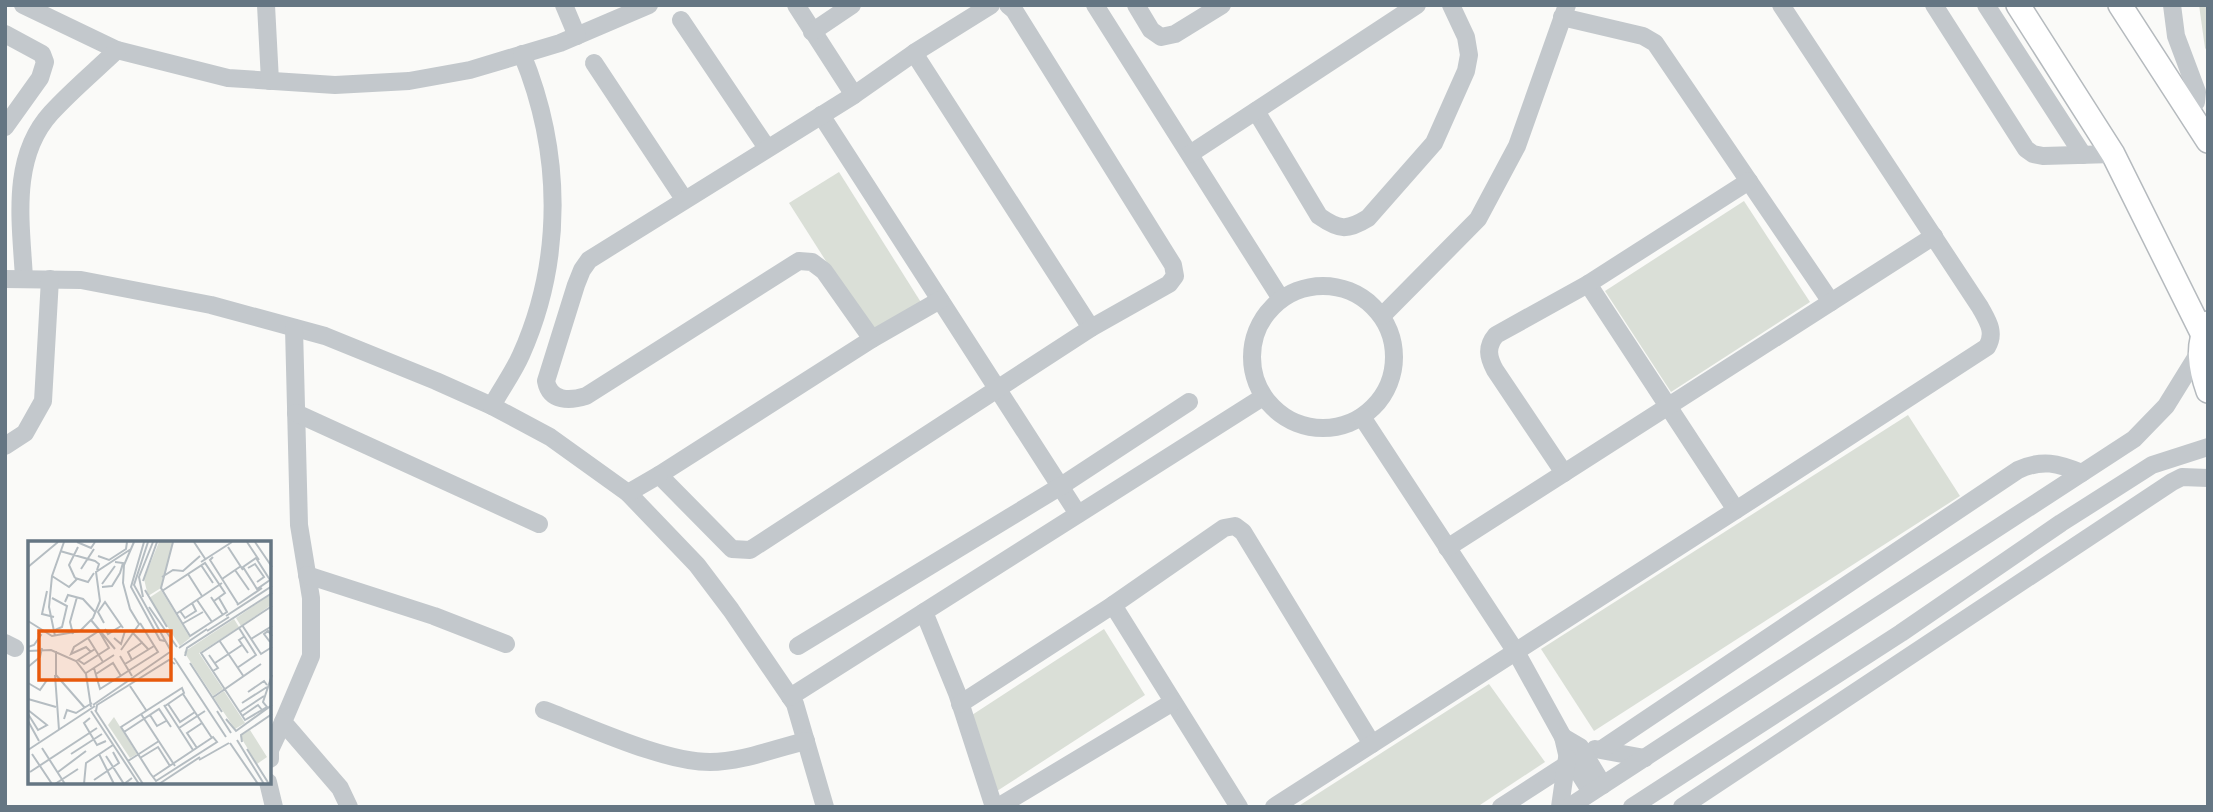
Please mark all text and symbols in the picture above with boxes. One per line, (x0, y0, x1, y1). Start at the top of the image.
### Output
inset map (28, 541, 271, 784)

